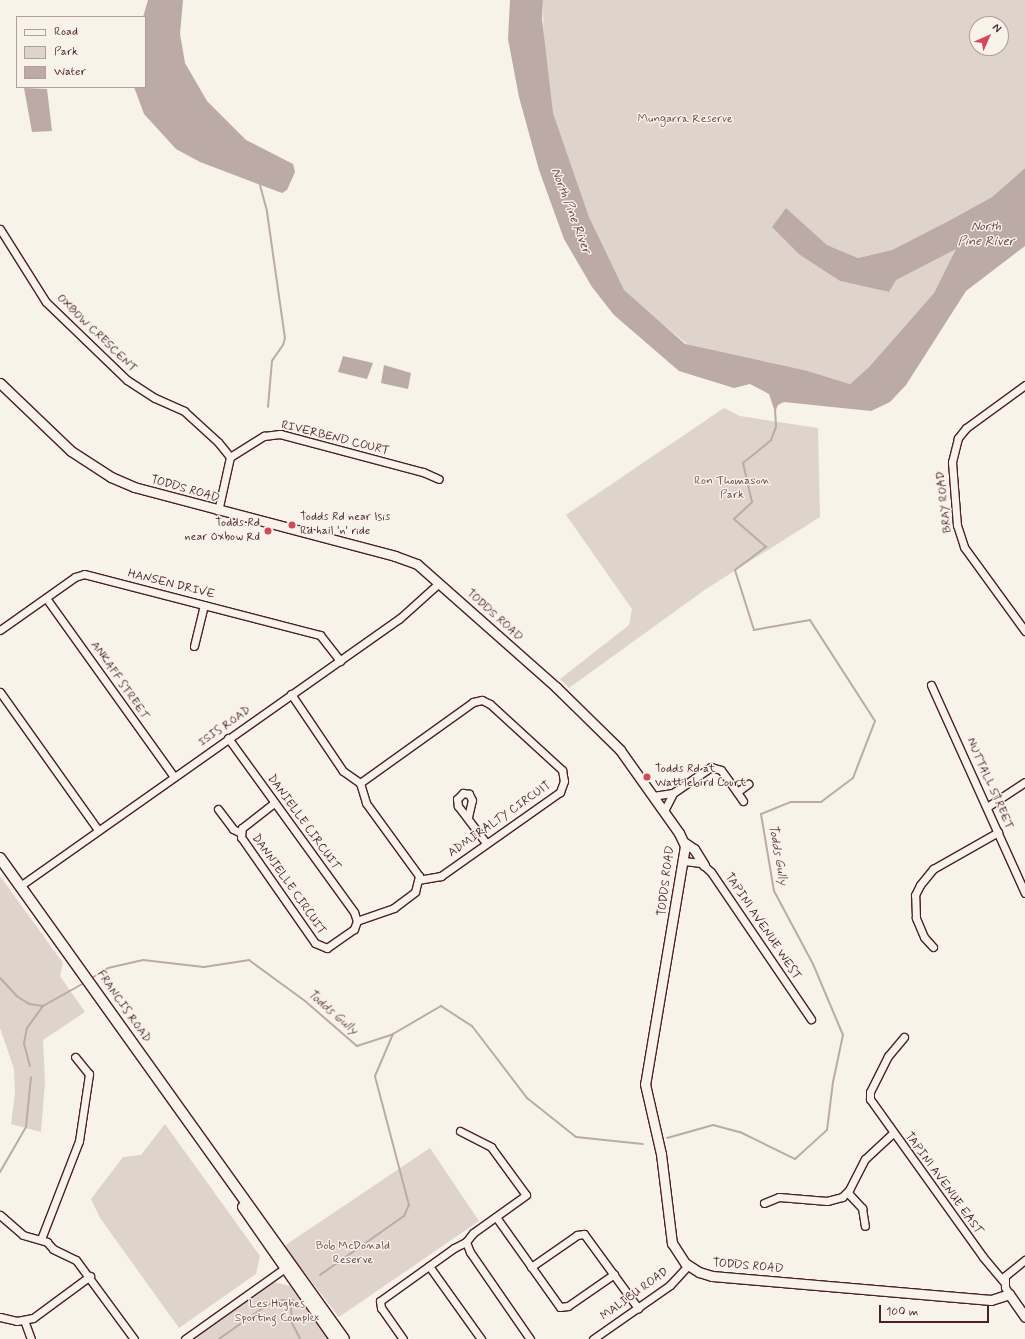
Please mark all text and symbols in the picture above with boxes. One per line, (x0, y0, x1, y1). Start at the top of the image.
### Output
legend (16, 16, 146, 88)
north arrow (969, 16, 1009, 56)
text: N (989, 21, 1004, 36)
text: Road (54, 24, 78, 40)
text: Park (54, 44, 78, 60)
text: Water (54, 64, 86, 80)
park label: Mungarra Reserve (638, 113, 732, 127)
water label: North Pine River (547, 166, 593, 256)
water label: North Pine River (958, 220, 1014, 251)
street label: OXBOW CRESCENT (53, 292, 139, 376)
street label: RIVERBEND COURT (279, 419, 391, 459)
street label: BRAY ROAD (934, 470, 956, 534)
street label: TODDS ROAD (149, 473, 221, 507)
park label: Ron Thomason Park (695, 475, 769, 503)
place label: Todds Rd near Isis Rd hail 'n' ride (300, 511, 394, 539)
place label: Todds Rd near Oxbow Rd (182, 517, 260, 545)
marker: Todds Rd near Isis Rd hail 'n' ride (287, 520, 297, 530)
marker: Todds Rd near Oxbow Rd (263, 526, 273, 536)
street label: HANSEN DRIVE (126, 567, 216, 603)
street label: TODDS ROAD (463, 587, 525, 645)
street label: ANKAFF STREET (86, 639, 152, 723)
street label: ISIS ROAD (196, 704, 254, 750)
street label: NUTTALL STREET (962, 735, 1016, 833)
place label: Todds Rd at Wattlebird Court (655, 763, 746, 791)
marker: Todds Rd at Wattlebird Court (642, 772, 652, 782)
street label: DANIELLE CIRCUIT (265, 774, 341, 872)
street label: ADMIRALTY CIRCUIT (446, 779, 554, 861)
water label: Todds Gully (764, 824, 790, 886)
street label: DANNIELLE CIRCUIT (249, 833, 327, 937)
street label: TODDS ROAD (656, 845, 678, 917)
street label: TAPINI AVENUE WEST (721, 871, 803, 983)
street label: FRANCIS ROAD (93, 968, 153, 1046)
water label: Todds Gully (304, 987, 360, 1039)
street label: TAPINI AVENUE EAST (901, 1131, 985, 1237)
park label: Bob McDonald Reserve (316, 1240, 390, 1268)
street label: TODDS ROAD (712, 1257, 784, 1277)
street label: MALIBU ROAD (598, 1266, 672, 1324)
scale bar (881, 1297, 991, 1323)
park label: Les Hughes Sporting Complex (233, 1298, 321, 1326)
text: 100 m (886, 1304, 918, 1320)

